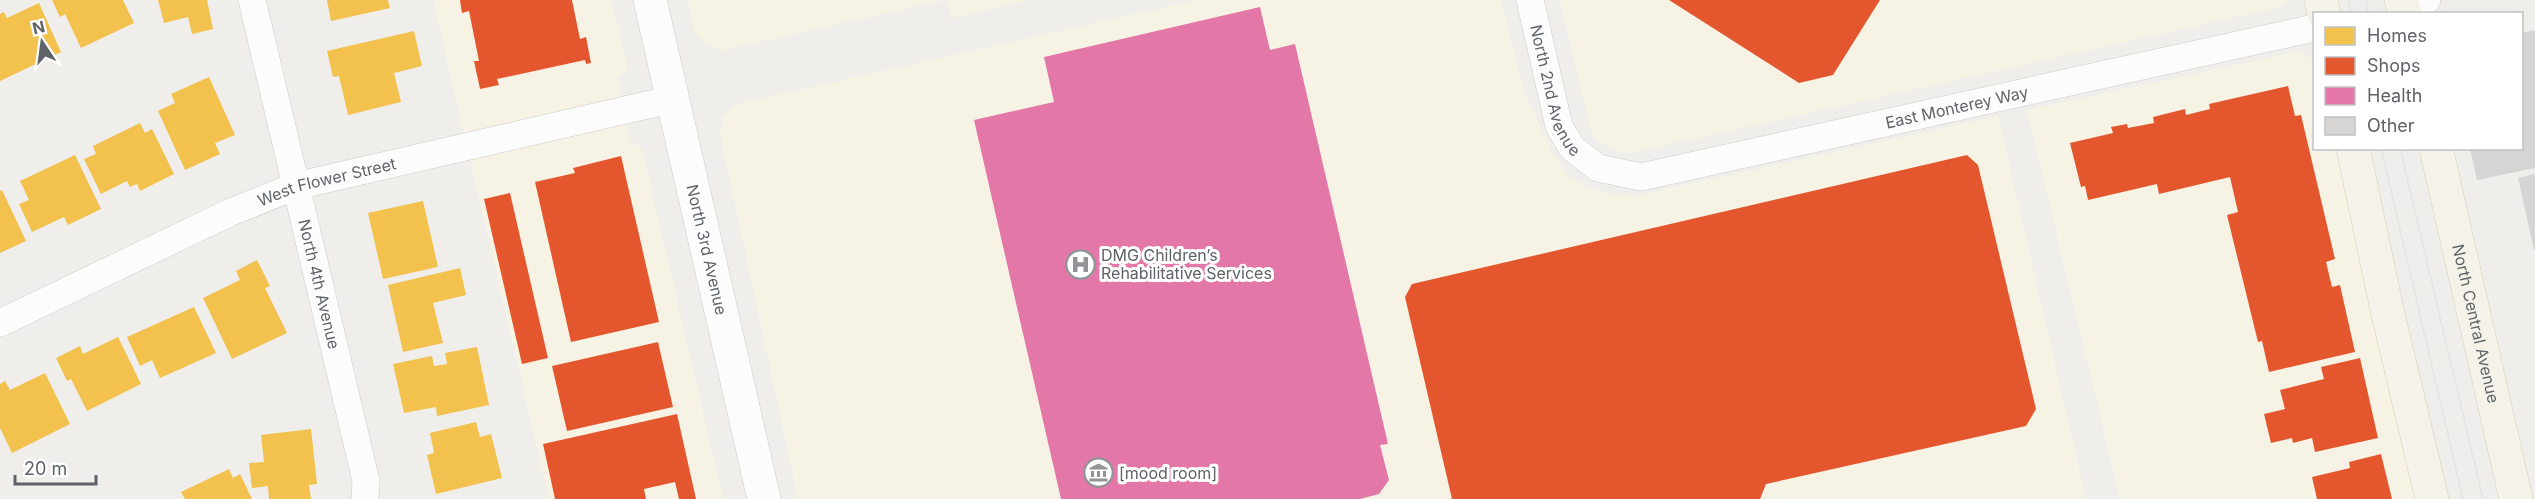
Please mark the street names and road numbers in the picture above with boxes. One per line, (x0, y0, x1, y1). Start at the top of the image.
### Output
street label: North 2nd Avenue (1526, 23, 1584, 161)
street label: East Monterey Way (1883, 82, 2030, 133)
street label: West Flower Street (254, 153, 398, 210)
street label: North 3rd Avenue (682, 182, 732, 317)
street label: North 4th Avenue (294, 217, 344, 351)
street label: North Central Avenue (2448, 242, 2504, 405)

